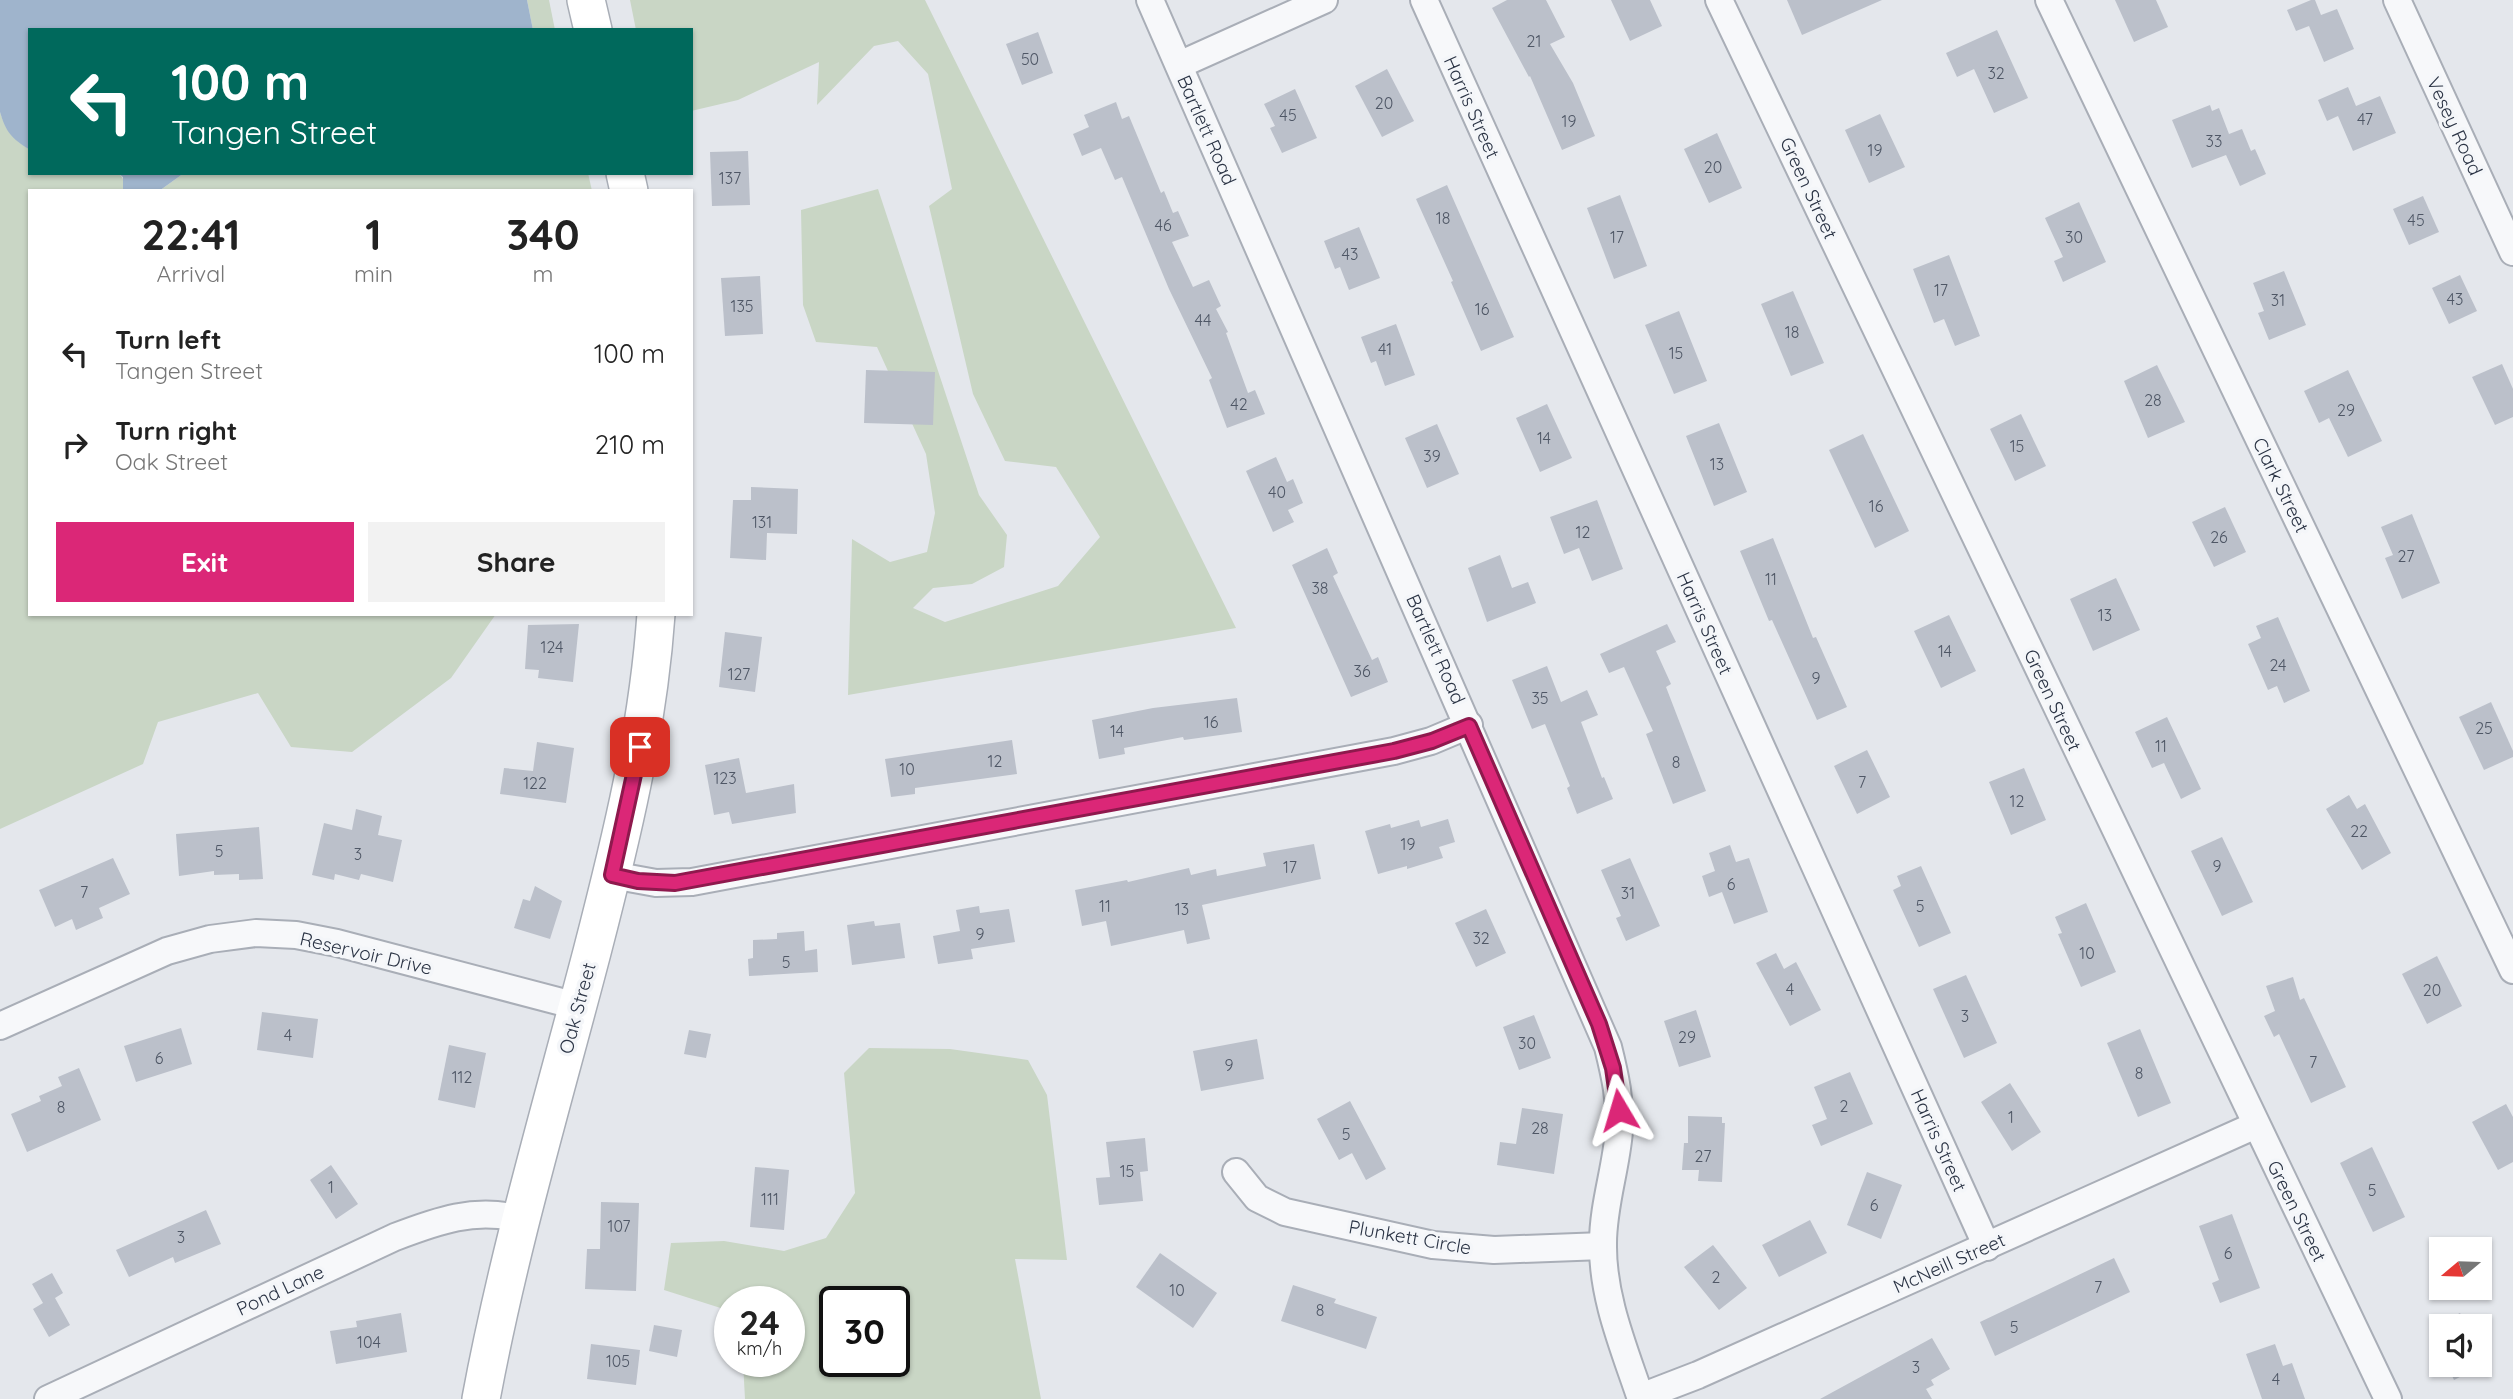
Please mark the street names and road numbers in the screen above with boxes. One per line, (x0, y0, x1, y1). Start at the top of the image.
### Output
street label: Harris Street (1439, 52, 1505, 162)
street label: Bartlett Road (1172, 71, 1242, 189)
street label: Vesey Road (2422, 73, 2488, 179)
street label: Green Street (1775, 133, 1843, 243)
street label: Clark Street (2248, 434, 2314, 536)
street label: Harris Street (1672, 568, 1738, 678)
street label: Bartlett Road (1401, 590, 1471, 708)
street label: Green Street (2019, 645, 2087, 755)
street label: Reservoir Drive (298, 926, 434, 980)
street label: Oak Street (553, 960, 601, 1056)
street label: Harris Street (1906, 1085, 1972, 1195)
street label: Green Street (2262, 1156, 2332, 1266)
street label: Plunkett Circle (1347, 1214, 1473, 1260)
street label: McNeill Street (1889, 1228, 2009, 1298)
street label: Pond Lane (232, 1259, 328, 1321)

